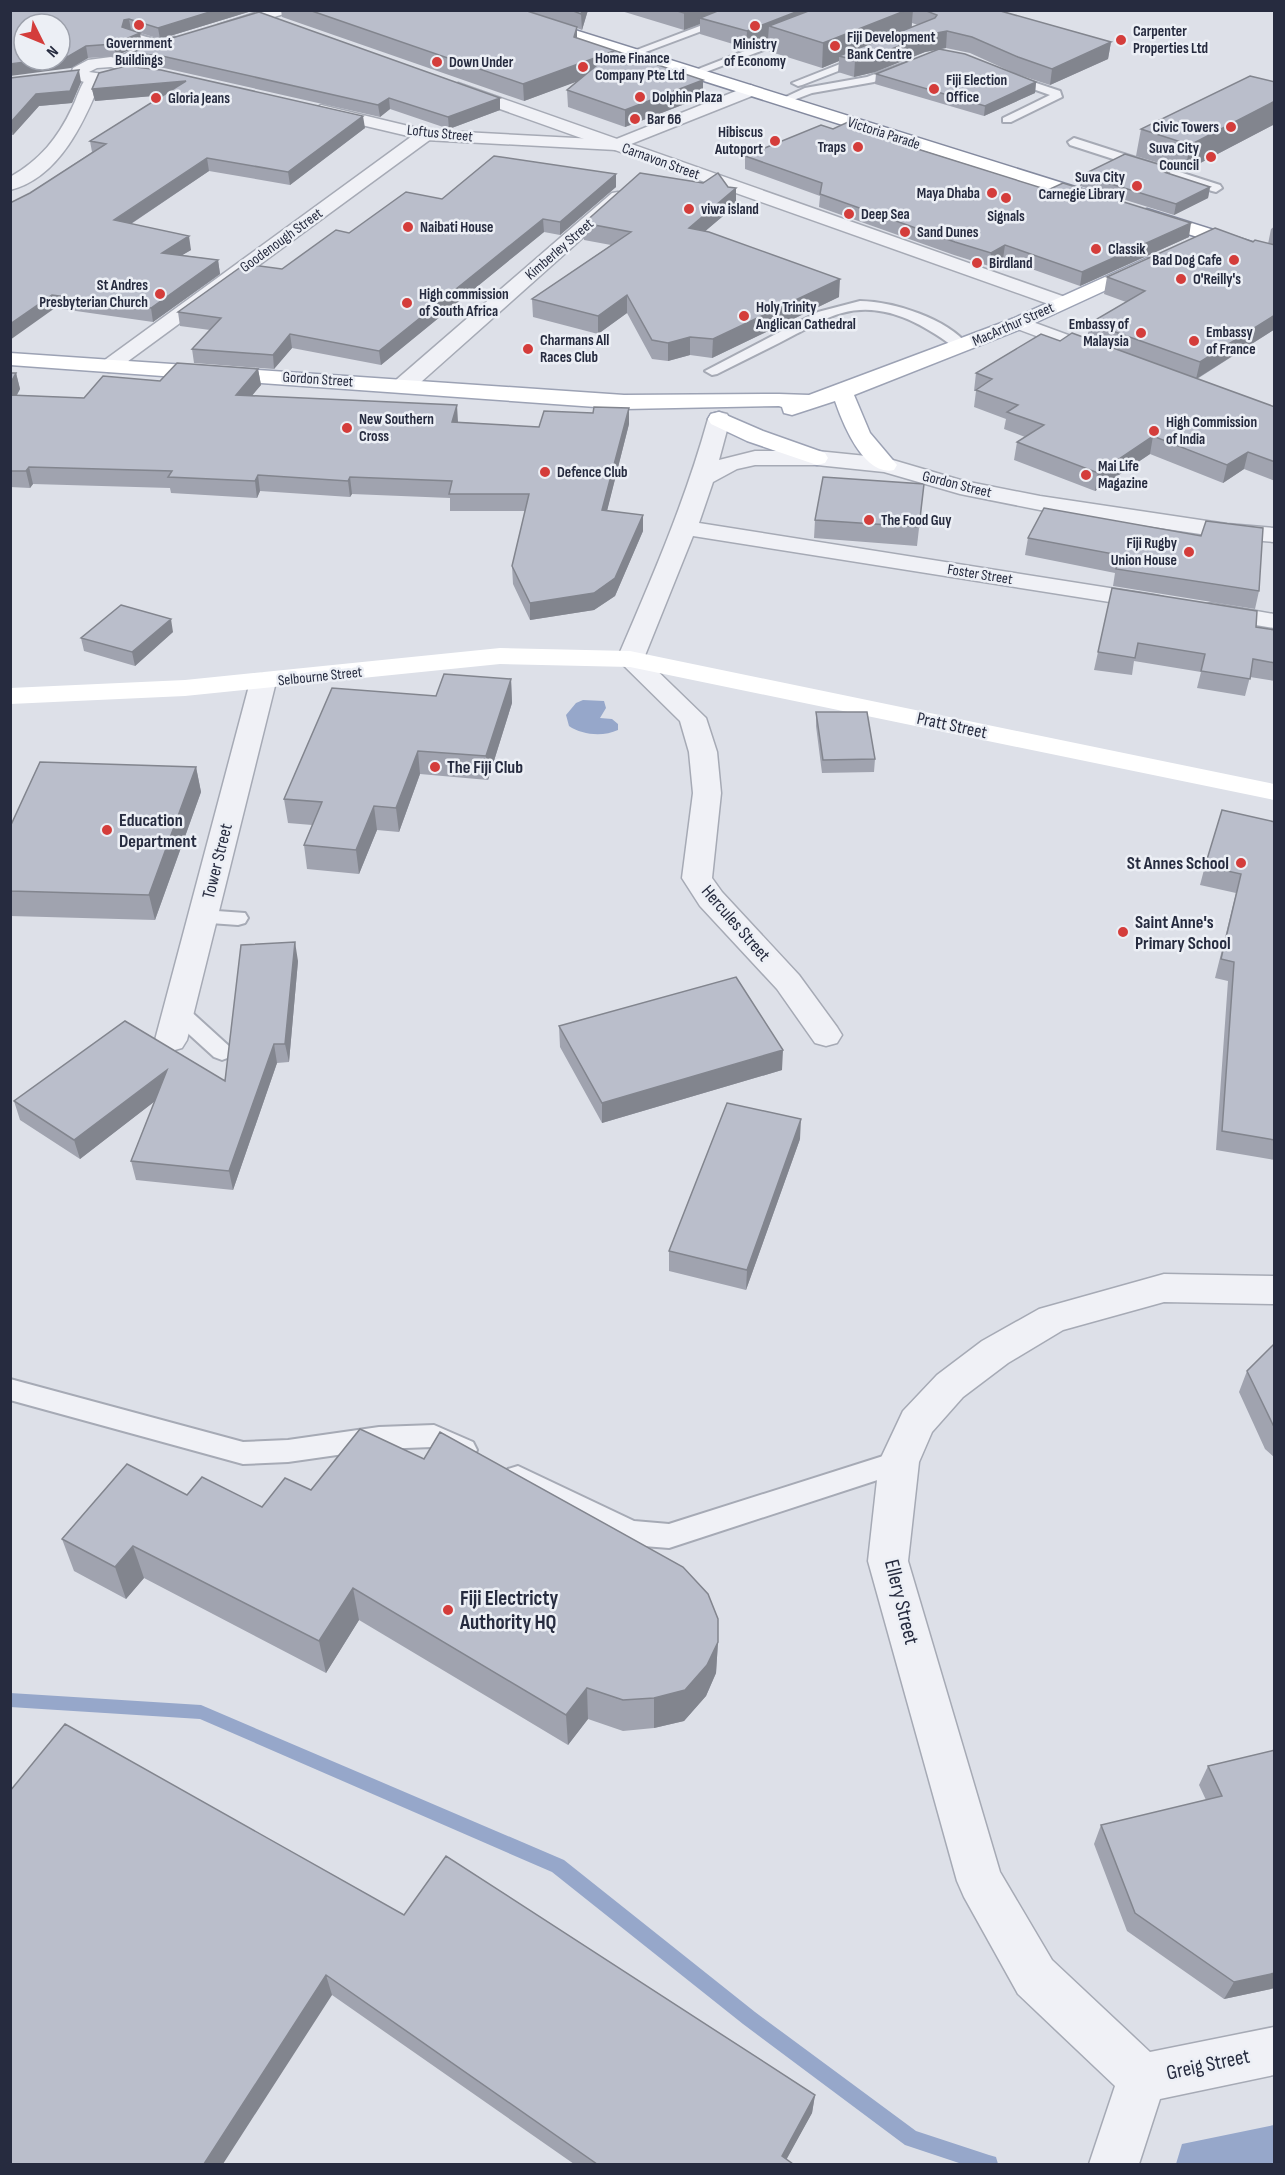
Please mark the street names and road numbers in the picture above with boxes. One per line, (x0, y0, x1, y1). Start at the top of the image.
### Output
street label: Victoria Parade (845, 113, 923, 154)
street label: Loftus Street (406, 121, 474, 146)
street label: Carnavon Street (619, 139, 703, 184)
street label: Goodenough Street (236, 204, 327, 277)
street label: Kimberley Street (521, 214, 598, 284)
street label: MacArthur Street (969, 298, 1057, 351)
street label: Gordon Street (282, 368, 354, 391)
street label: Gordon Street (920, 467, 994, 502)
street label: Foster Street (946, 560, 1014, 589)
street label: Selbourne Street (277, 663, 364, 690)
street label: Pratt Street (915, 708, 989, 743)
street label: Tower Street (198, 821, 237, 901)
street label: Hercules Street (697, 881, 775, 966)
street label: Ellery Street (879, 1557, 924, 1647)
street label: Greig Street (1164, 2043, 1252, 2086)

